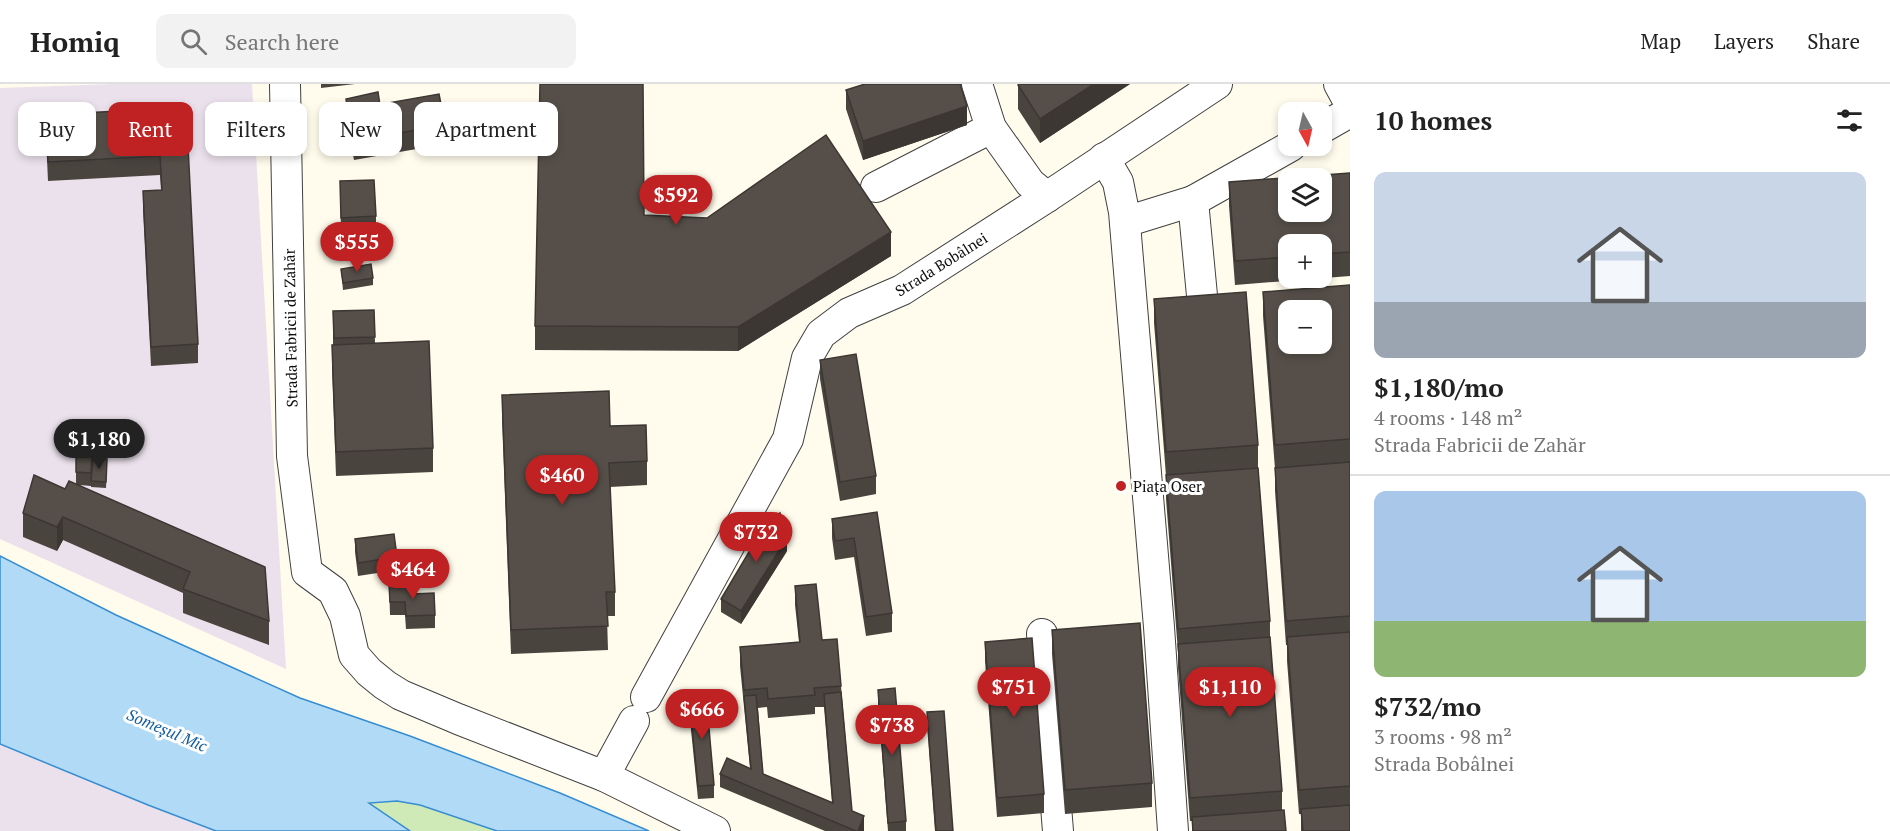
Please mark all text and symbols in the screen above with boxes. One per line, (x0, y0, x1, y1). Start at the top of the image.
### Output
search box (156, 14, 576, 68)
text: Homiq (30, 23, 120, 60)
icon: search (177, 25, 210, 58)
text: Search here (225, 27, 339, 56)
text: Map (1640, 27, 1681, 55)
text: Layers (1714, 27, 1774, 55)
text: Share (1807, 27, 1860, 55)
chip: Buy (18, 102, 96, 156)
chip: Rent (108, 102, 193, 156)
chip: Filters (205, 102, 307, 156)
chip: New (319, 102, 402, 156)
chip: Apartment (414, 102, 558, 156)
north arrow (1278, 102, 1332, 156)
map controls (1278, 102, 1332, 354)
text: 10 homes (1374, 103, 1492, 137)
icon: filters (1833, 104, 1866, 137)
button: layers (1278, 168, 1332, 222)
pin: $592 (640, 175, 712, 226)
text: $592 (653, 181, 699, 208)
icon: home (1566, 211, 1674, 319)
pin: $555 (321, 222, 393, 273)
text: $555 (334, 228, 380, 255)
street label: Strada Bobâlnei (891, 228, 991, 300)
button: + (1278, 234, 1332, 288)
street label: Strada Fabricii de Zahăr (279, 248, 301, 408)
button: − (1278, 300, 1332, 354)
text: $1,180/mo (1374, 370, 1504, 404)
text: 4 rooms · 148 m² (1374, 404, 1522, 431)
pin: $1,180 (50, 419, 148, 470)
text: $1,180 (68, 425, 130, 452)
text: Strada Fabricii de Zahăr (1374, 431, 1586, 458)
pin: $460 (526, 455, 598, 506)
text: $460 (539, 461, 585, 488)
place label: Piața Oser (1133, 476, 1202, 496)
marker: Piața Oser (1114, 479, 1128, 493)
pin: $732 (720, 512, 792, 563)
text: $732 (733, 518, 779, 545)
icon: home (1566, 530, 1674, 638)
pin: $464 (377, 549, 449, 600)
text: $464 (390, 555, 436, 582)
pin: $751 (978, 667, 1050, 718)
pin: $1,110 (1181, 667, 1279, 718)
text: $751 (991, 673, 1037, 700)
text: $1,110 (1199, 673, 1261, 700)
pin: $666 (666, 689, 738, 740)
text: $732/mo (1374, 689, 1481, 723)
text: $666 (679, 695, 725, 722)
water label: Someșul Mic (123, 703, 211, 757)
pin: $738 (856, 705, 928, 756)
text: $738 (869, 711, 915, 738)
text: 3 rooms · 98 m² (1374, 723, 1512, 750)
text: Strada Bobâlnei (1374, 750, 1514, 777)

